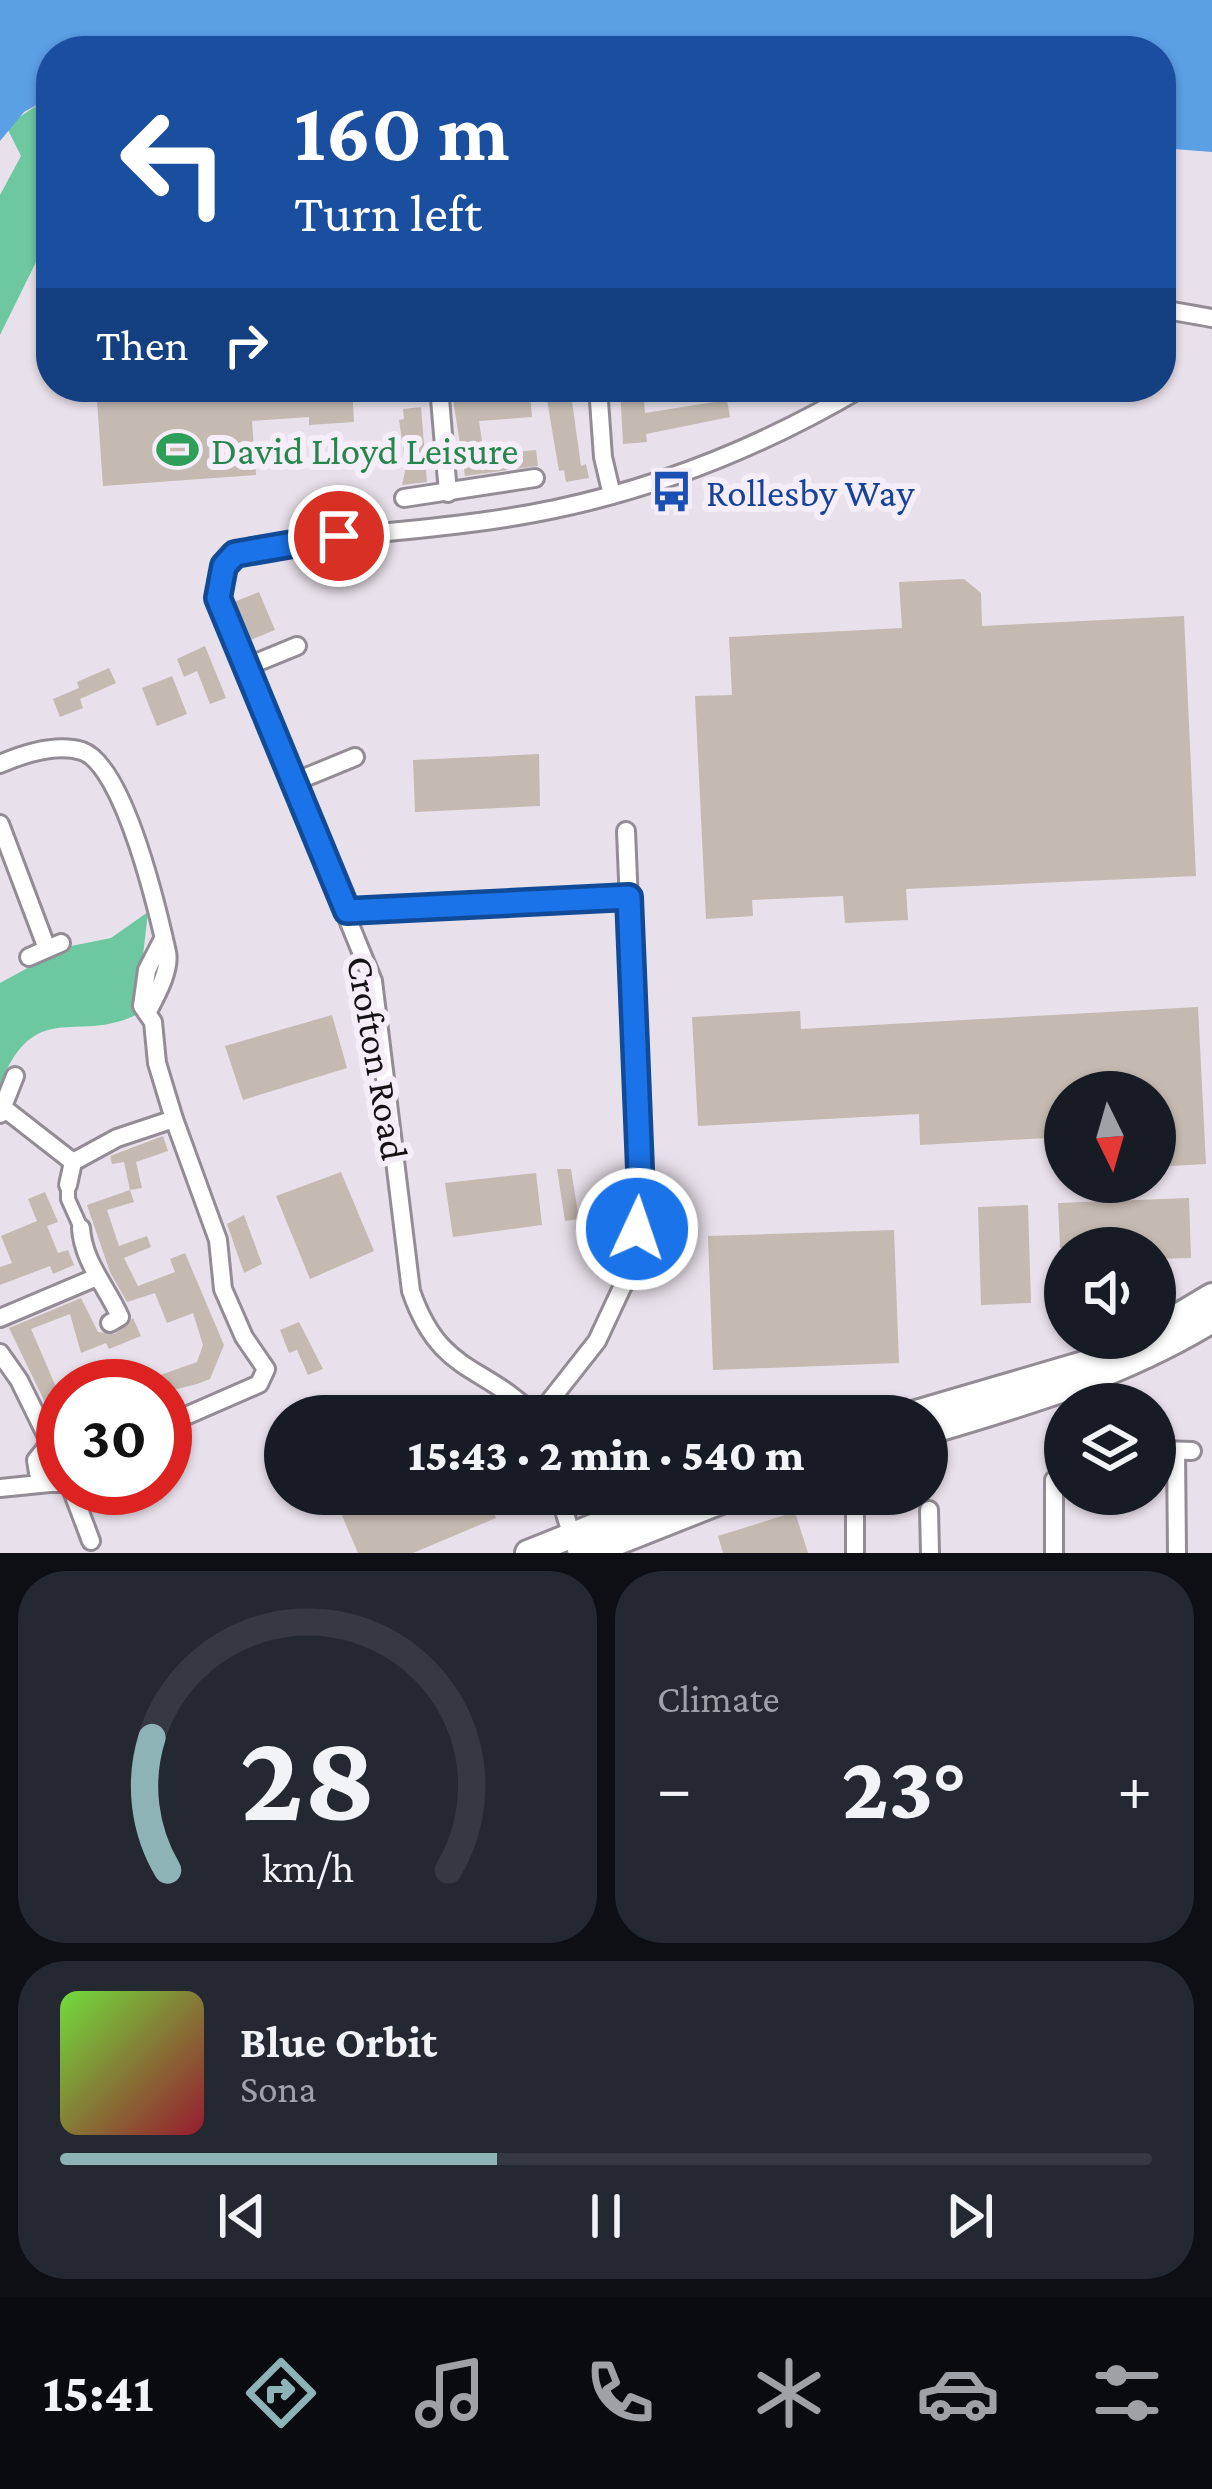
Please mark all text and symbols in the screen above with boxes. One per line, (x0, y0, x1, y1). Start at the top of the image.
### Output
icon: left (96, 84, 252, 240)
text: 160 m (294, 85, 510, 178)
text: Turn left (294, 183, 482, 243)
icon: right (213, 312, 279, 378)
text: Then (96, 320, 189, 370)
sports icon: David Lloyd Leisure (154, 427, 200, 473)
place label: David Lloyd Leisure (211, 429, 518, 473)
bus stop icon: Rollesby Way (649, 469, 695, 515)
place label: Rollesby Way (706, 471, 915, 515)
pin (288, 485, 390, 587)
icon: arrive (306, 503, 372, 569)
street label: Crofton Road (339, 953, 417, 1163)
north arrow (1044, 1071, 1176, 1203)
map controls (1044, 1071, 1176, 1515)
position arrow (574, 1166, 700, 1292)
button: sound (1044, 1227, 1176, 1359)
speed limit sign: 30 (36, 1359, 192, 1515)
button: layers (1044, 1383, 1176, 1515)
text: 15:43 · 2 min · 540 m (408, 1430, 804, 1480)
text: Climate (657, 1677, 780, 1720)
text: 28 (239, 1707, 376, 1846)
text: 23° (842, 1737, 967, 1837)
text: − (657, 1751, 692, 1824)
text: + (1117, 1751, 1152, 1824)
text: km/h (261, 1844, 354, 1891)
text: Blue Orbit (240, 2017, 437, 2067)
text: Sona (240, 2067, 317, 2110)
icon: previous (209, 2183, 275, 2249)
icon: pause (573, 2183, 639, 2249)
icon: next (937, 2183, 1003, 2249)
icon: directions (239, 2351, 323, 2435)
icon: music (408, 2351, 492, 2435)
icon: phone (578, 2351, 662, 2435)
icon: climate (747, 2351, 831, 2435)
icon: car (916, 2351, 1000, 2435)
icon: filters (1085, 2351, 1169, 2435)
text: 15:41 (43, 2363, 154, 2423)

